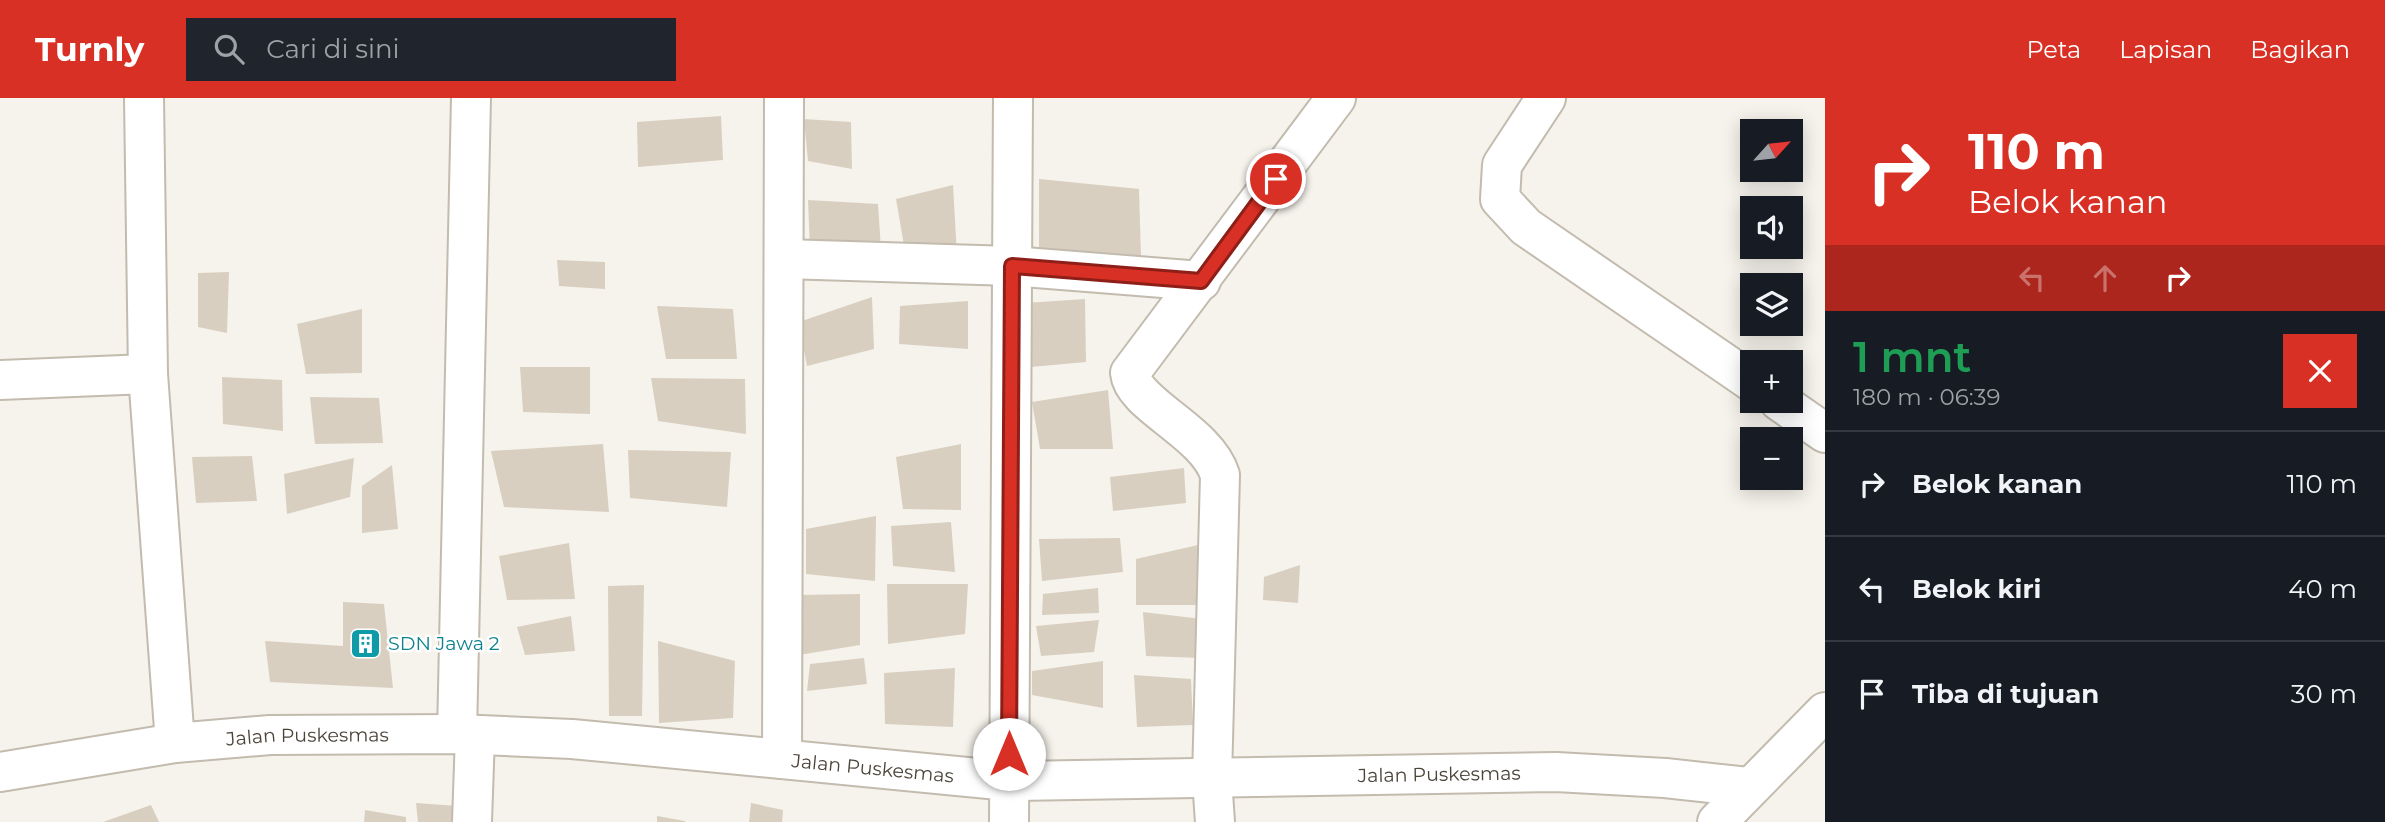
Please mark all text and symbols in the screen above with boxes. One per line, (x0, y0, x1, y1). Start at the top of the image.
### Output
search box (186, 18, 676, 81)
text: Turnly (35, 29, 144, 69)
icon: search (210, 30, 248, 68)
text: Cari di sini (266, 33, 400, 65)
text: Peta (2026, 35, 2081, 64)
text: Lapisan (2119, 35, 2212, 64)
text: Bagikan (2250, 35, 2350, 64)
north arrow (1740, 119, 1802, 182)
map controls (1740, 119, 1803, 490)
text: 110 m (1968, 122, 2105, 181)
icon: right (1853, 126, 1944, 217)
pin (1246, 149, 1306, 209)
icon: arrive (1257, 160, 1295, 198)
text: Belok kanan (1968, 182, 2168, 221)
button: sound (1740, 196, 1803, 259)
icon: left (2013, 259, 2051, 297)
icon: ahead (2086, 259, 2124, 297)
icon: right (2159, 259, 2197, 297)
button: layers (1740, 273, 1803, 336)
text: 1 mnt (1853, 331, 1971, 383)
button: close (2283, 334, 2357, 408)
button: + (1740, 350, 1803, 413)
text: 180 m · 06:39 (1853, 383, 2001, 411)
button: − (1740, 427, 1803, 490)
icon: right (1853, 465, 1891, 503)
text: Belok kanan (1912, 468, 2082, 500)
text: 110 m (2287, 468, 2357, 500)
icon: left (1853, 570, 1891, 608)
text: Belok kiri (1912, 573, 2041, 605)
text: 40 m (2288, 573, 2357, 605)
building icon: SDN Jawa 2 (348, 626, 382, 660)
place label: SDN Jawa 2 (388, 632, 500, 655)
icon: arrive (1853, 675, 1891, 713)
text: Tiba di tujuan (1912, 678, 2099, 710)
text: 30 m (2291, 678, 2357, 710)
position arrow (972, 717, 1046, 791)
street label: Jalan Puskesmas (224, 723, 389, 750)
street label: Jalan Puskesmas (790, 749, 955, 787)
street label: Jalan Puskesmas (1356, 761, 1521, 787)

